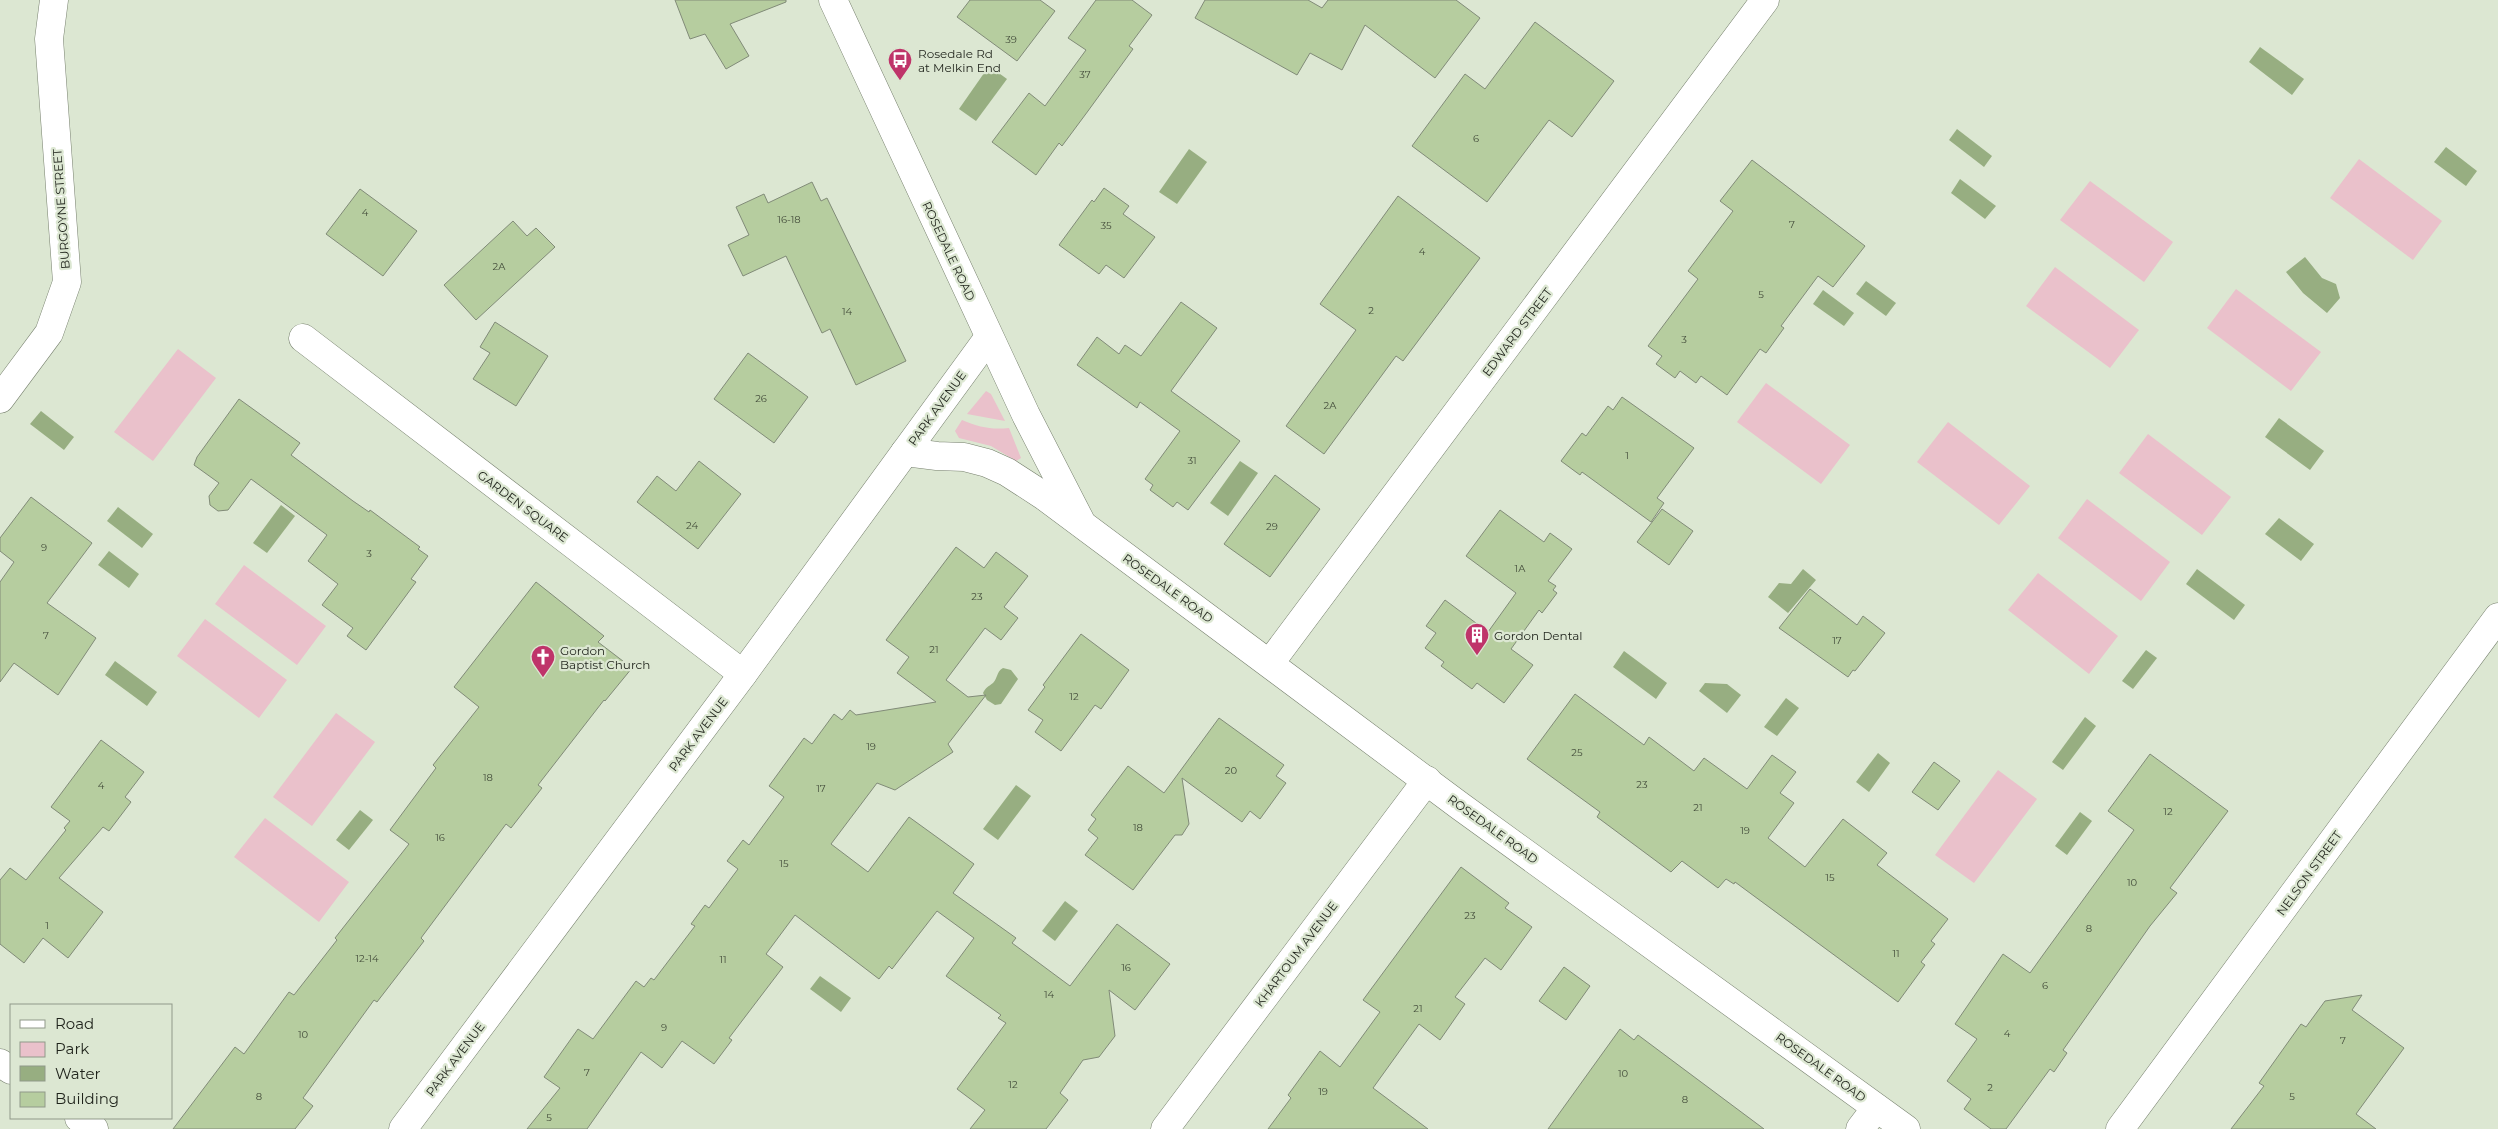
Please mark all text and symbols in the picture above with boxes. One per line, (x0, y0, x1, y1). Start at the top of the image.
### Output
house number: 39 (1005, 33, 1017, 46)
place label: Rosedale Rd at Melkin End (918, 46, 1001, 75)
bus stop icon: Rosedale Rd at Melkin End (887, 47, 913, 81)
house number: 37 (1079, 68, 1091, 81)
house number: 6 (1473, 132, 1479, 145)
street label: BURGOYNE STREET (49, 148, 73, 270)
street label: ROSEDALE ROAD (919, 199, 979, 303)
house number: 4 (362, 206, 369, 219)
house number: 16-18 (777, 213, 801, 226)
house number: 7 (1789, 218, 1795, 231)
house number: 35 (1100, 219, 1112, 232)
house number: 4 (1419, 245, 1426, 258)
house number: 2A (493, 260, 506, 273)
street label: EDWARD STREET (1479, 285, 1555, 379)
house number: 5 (1758, 288, 1764, 301)
house number: 2 (1368, 304, 1374, 317)
house number: 14 (842, 305, 852, 318)
house number: 3 (1681, 333, 1687, 346)
street label: PARK AVENUE (905, 368, 969, 448)
house number: 26 (755, 392, 767, 405)
house number: 2A (1324, 399, 1337, 412)
house number: 1 (1625, 449, 1629, 462)
house number: 31 (1187, 454, 1197, 467)
street label: GARDEN SQUARE (475, 467, 571, 545)
house number: 24 (686, 519, 698, 532)
house number: 29 (1266, 520, 1278, 533)
house number: 9 (41, 541, 47, 554)
house number: 3 (366, 547, 372, 560)
street label: ROSEDALE ROAD (1120, 550, 1216, 626)
house number: 1A (1515, 562, 1526, 575)
house number: 23 (971, 590, 983, 603)
building icon: Gordon Dental (1464, 622, 1490, 656)
place label: Gordon Dental (1494, 628, 1583, 643)
house number: 7 (43, 629, 49, 642)
house number: 17 (1832, 634, 1842, 647)
place label: Gordon Baptist Church (560, 643, 650, 672)
house number: 21 (929, 643, 939, 656)
church icon: Gordon Baptist Church (530, 644, 556, 678)
house number: 12 (1069, 690, 1079, 703)
street label: PARK AVENUE (665, 694, 731, 774)
house number: 19 (866, 740, 876, 753)
house number: 25 (1571, 746, 1583, 759)
house number: 20 (1225, 764, 1238, 777)
house number: 18 (483, 771, 493, 784)
house number: 23 (1636, 778, 1648, 791)
house number: 4 (98, 779, 105, 792)
house number: 17 (816, 782, 826, 795)
street label: ROSEDALE ROAD (1445, 791, 1541, 867)
house number: 21 (1693, 801, 1703, 814)
house number: 12 (2163, 805, 2173, 818)
house number: 18 (1133, 821, 1143, 834)
house number: 19 (1740, 824, 1750, 837)
street label: NELSON STREET (2273, 828, 2345, 918)
house number: 16 (435, 831, 445, 844)
house number: 15 (779, 857, 789, 870)
house number: 15 (1825, 871, 1835, 884)
house number: 10 (2127, 876, 2137, 889)
street label: KHARTOUM AVENUE (1251, 898, 1341, 1010)
house number: 23 (1464, 909, 1476, 922)
house number: 1 (45, 919, 49, 932)
house number: 8 (2086, 922, 2092, 935)
house number: 11 (1892, 947, 1900, 960)
house number: 12-14 (355, 952, 379, 965)
house number: 11 (719, 953, 727, 966)
house number: 16 (1121, 961, 1131, 974)
house number: 6 (2042, 979, 2048, 992)
house number: 14 (1044, 988, 1054, 1001)
house number: 21 (1413, 1002, 1423, 1015)
legend (10, 1004, 172, 1119)
text: Road (55, 1014, 94, 1033)
street label: PARK AVENUE (422, 1019, 488, 1099)
house number: 9 (661, 1021, 667, 1034)
house number: 4 (2004, 1027, 2011, 1040)
house number: 10 (298, 1028, 308, 1041)
street label: ROSEDALE ROAD (1773, 1029, 1869, 1105)
house number: 7 (2340, 1034, 2346, 1047)
text: Park (55, 1039, 89, 1058)
text: Water (55, 1064, 101, 1083)
house number: 7 (584, 1066, 590, 1079)
house number: 10 (1618, 1067, 1628, 1080)
house number: 12 (1008, 1078, 1018, 1091)
house number: 2 (1987, 1081, 1993, 1094)
house number: 19 (1318, 1085, 1328, 1098)
text: Building (55, 1089, 119, 1108)
house number: 8 (256, 1090, 262, 1103)
house number: 5 (2289, 1090, 2295, 1103)
house number: 8 (1682, 1093, 1688, 1106)
house number: 5 (546, 1111, 552, 1124)

